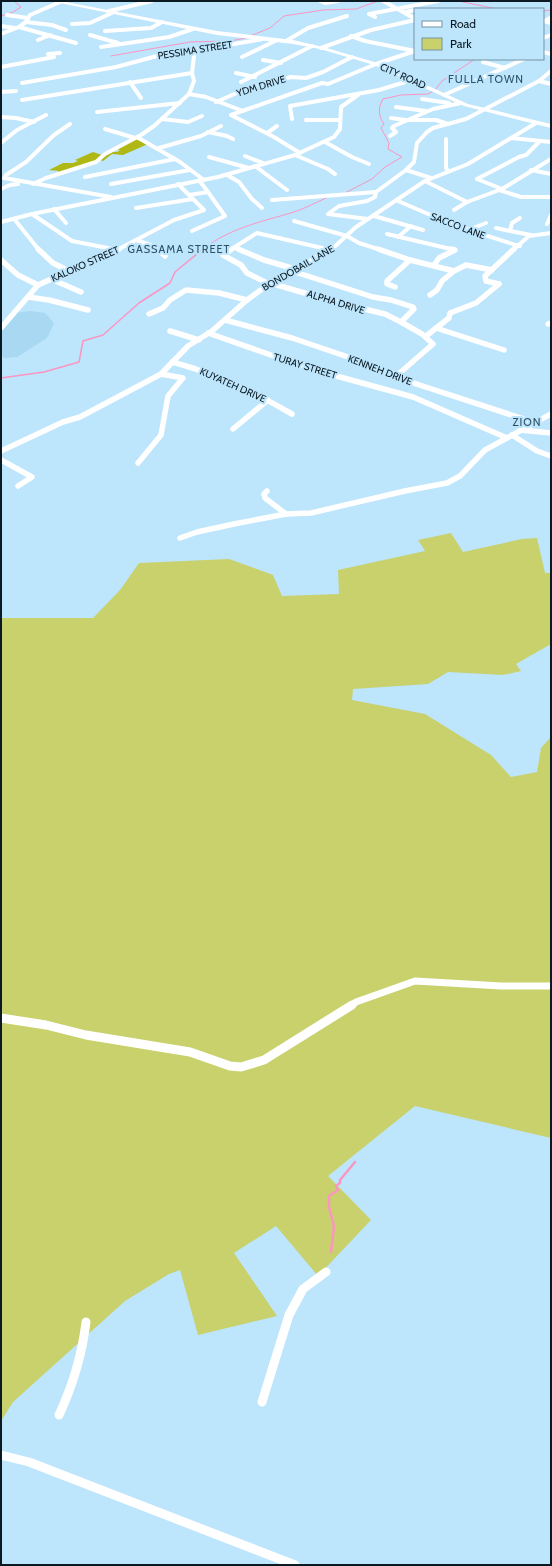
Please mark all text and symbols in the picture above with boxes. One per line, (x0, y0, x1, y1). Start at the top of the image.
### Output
legend (414, 8, 544, 60)
text: Road (450, 16, 476, 31)
text: Park (450, 36, 472, 51)
street label: PESSIMA STREET (157, 38, 234, 62)
street label: CITY ROAD (378, 60, 428, 92)
street label: YDM DRIVE (234, 72, 288, 100)
district label: FULLA TOWN (448, 72, 524, 86)
street label: SACCO LANE (429, 210, 488, 243)
district label: GASSAMA STREET (128, 242, 230, 256)
street label: BONDOBAIL LANE (260, 242, 337, 294)
street label: KALOKO STREET (49, 243, 122, 285)
street label: ALPHA DRIVE (305, 287, 367, 317)
street label: TURAY STREET (272, 350, 339, 382)
street label: KENNEH DRIVE (346, 352, 414, 388)
street label: KUYATEH DRIVE (198, 365, 269, 406)
district label: ZION (512, 415, 542, 429)

